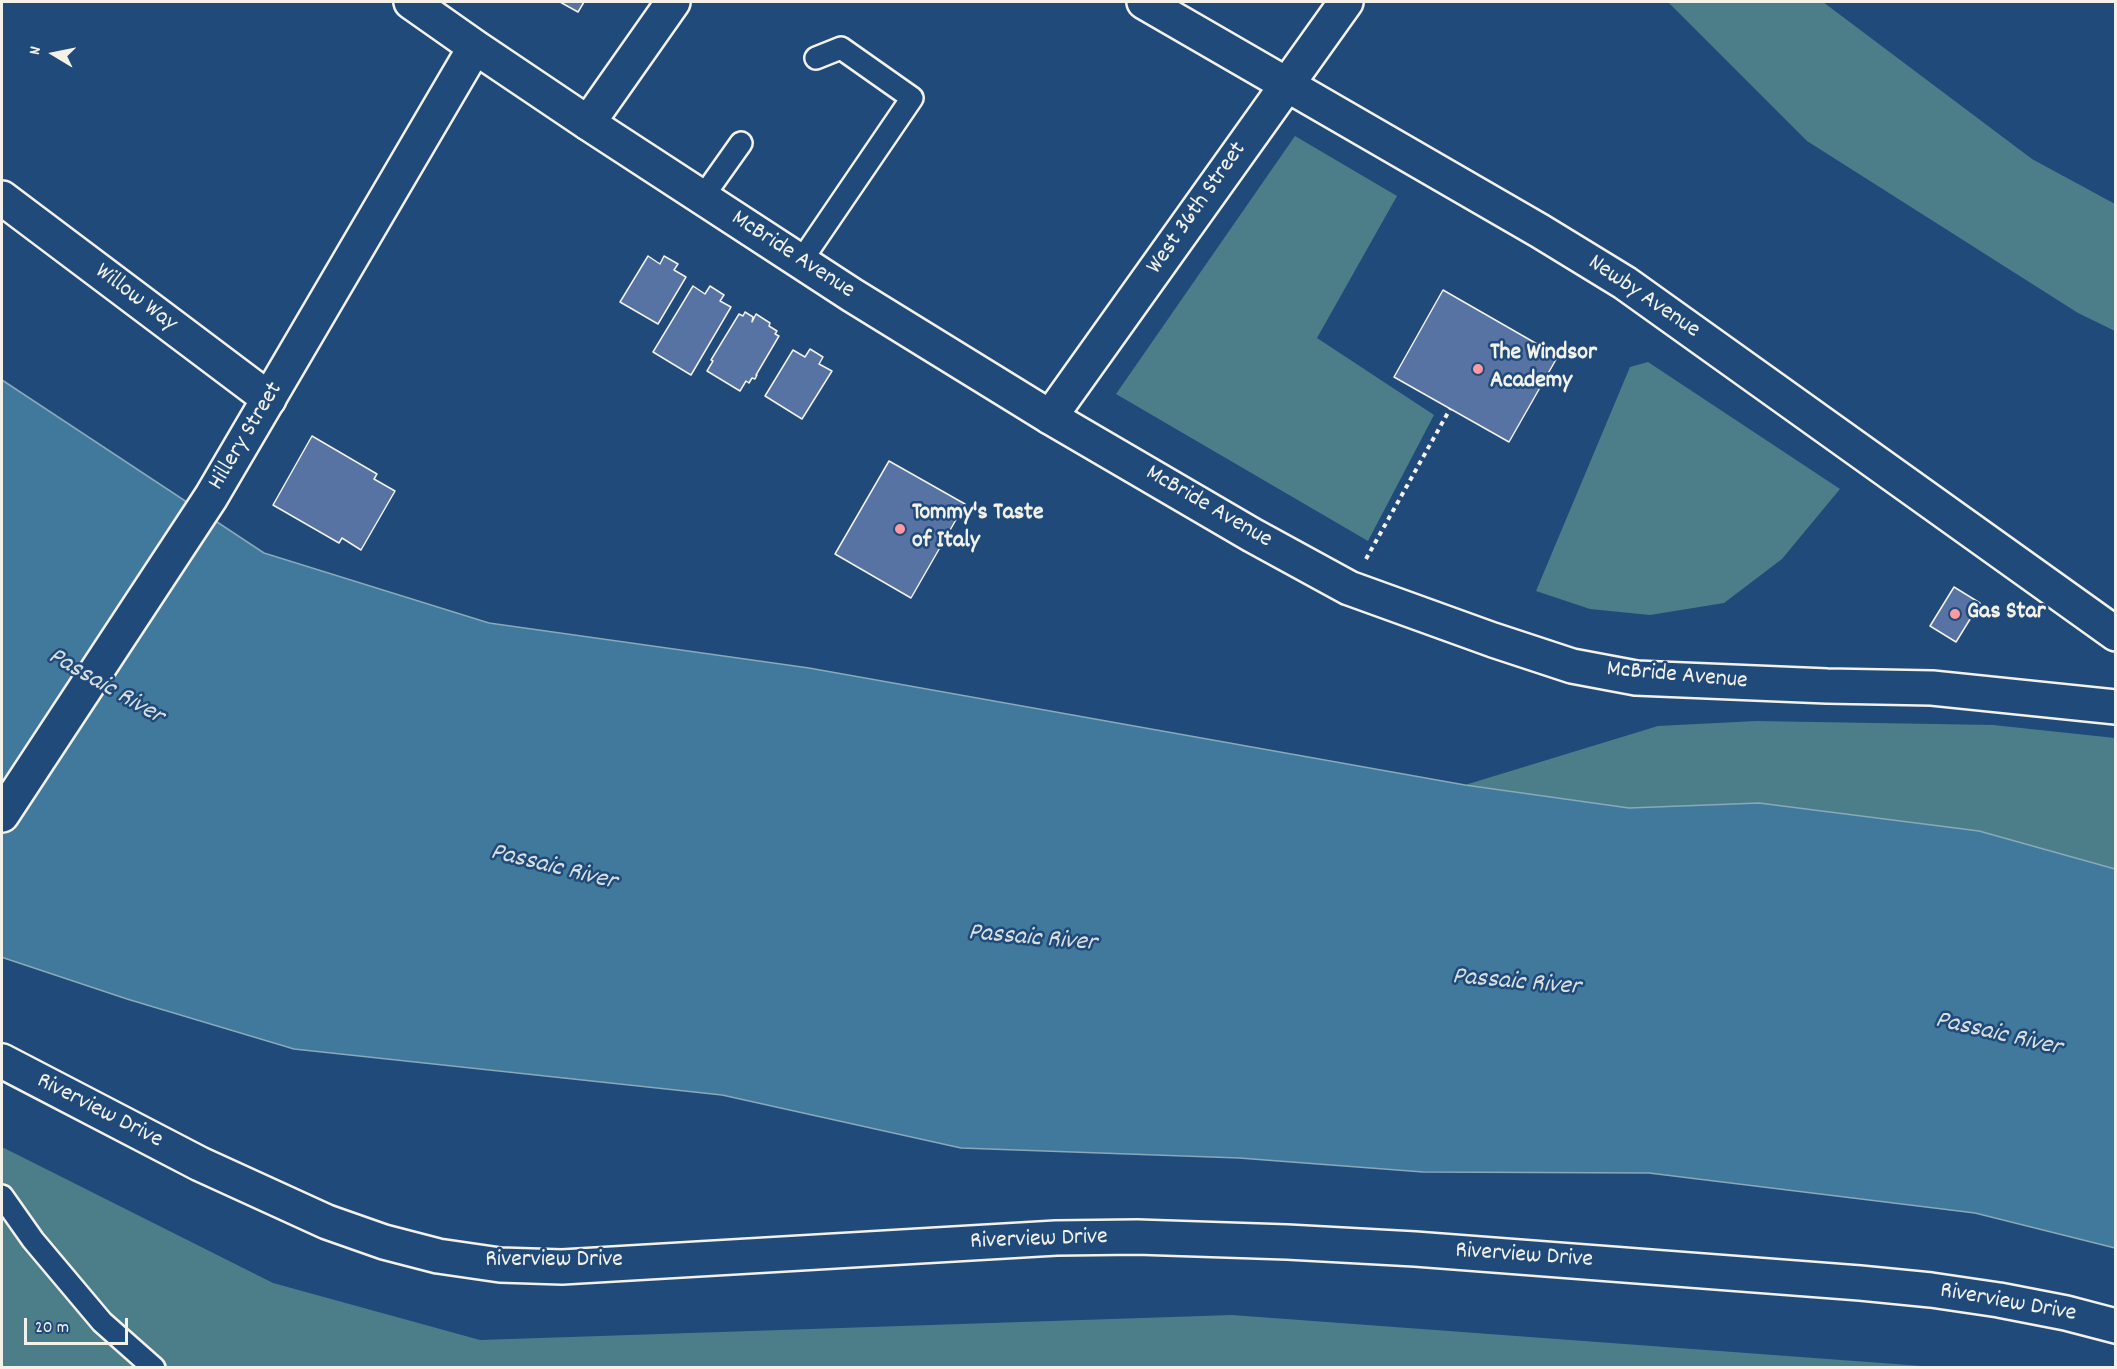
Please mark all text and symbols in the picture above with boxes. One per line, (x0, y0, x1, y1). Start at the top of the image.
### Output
north arrow (24, 24, 84, 84)
text: N (24, 45, 48, 57)
street label: West 36th Street (1142, 137, 1254, 281)
street label: McBride Avenue (725, 205, 859, 307)
street label: Newby Avenue (1581, 250, 1705, 346)
street label: Willow Way (88, 259, 182, 339)
place label: The Windsor Academy (1490, 341, 1597, 397)
marker: The Windsor Academy (1471, 362, 1485, 376)
street label: Hillery Street (203, 378, 291, 496)
street label: McBride Avenue (1140, 460, 1276, 556)
place label: Tommy's Taste of Italy (912, 501, 1044, 557)
marker: Tommy's Taste of Italy (893, 522, 907, 536)
place label: Gas Star (1967, 600, 2046, 628)
marker: Gas Star (1948, 607, 1962, 621)
water label: Passaic River (42, 642, 168, 734)
street label: McBride Avenue (1605, 656, 1749, 698)
water label: Passaic River (487, 838, 619, 900)
water label: Passaic River (967, 919, 1097, 961)
water label: Passaic River (1451, 963, 1581, 1005)
water label: Passaic River (1932, 1006, 2064, 1066)
street label: Riverview Drive (31, 1068, 167, 1156)
street label: Riverview Drive (970, 1224, 1108, 1258)
street label: Riverview Drive (1454, 1238, 1594, 1276)
street label: Riverview Drive (485, 1248, 623, 1276)
street label: Riverview Drive (1938, 1278, 2078, 1330)
scale bar (27, 1306, 130, 1344)
text: 20 m (35, 1316, 69, 1341)

